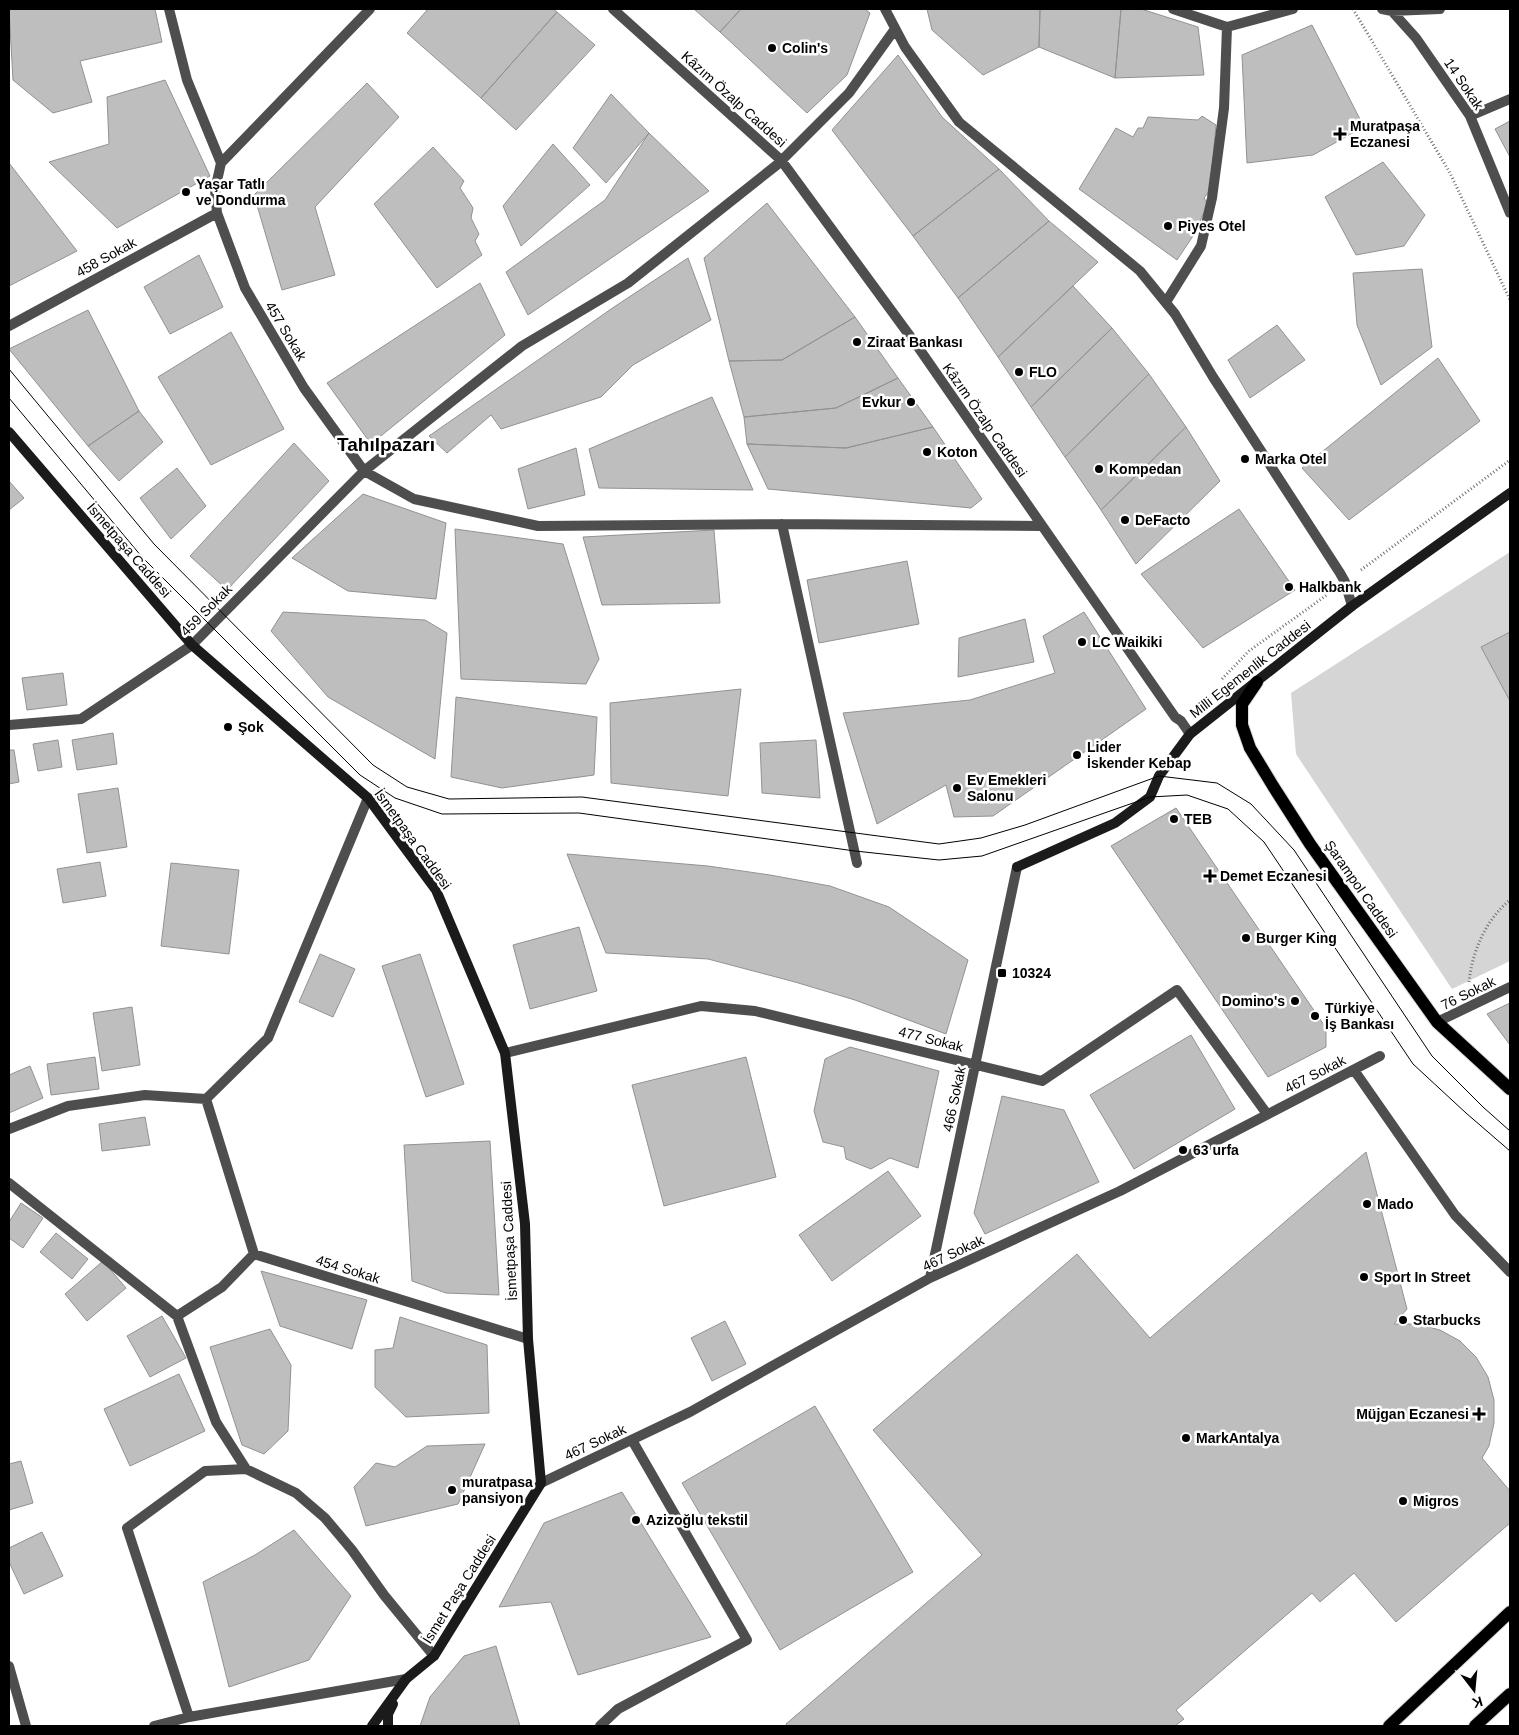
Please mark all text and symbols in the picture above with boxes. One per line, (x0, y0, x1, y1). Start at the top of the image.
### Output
place label: Colin's (782, 40, 828, 56)
marker: Colin's (766, 42, 778, 54)
street label: Kâzım Özalp Caddesi (678, 47, 790, 150)
street label: 14 Sokak (1441, 55, 1488, 113)
place label: Muratpaşa Eczanesi (1350, 118, 1420, 150)
marker: Muratpaşa Eczanesi (1334, 128, 1346, 140)
place label: Yaşar Tatlı ve Dondurma (196, 176, 286, 208)
marker: Yaşar Tatlı ve Dondurma (180, 186, 192, 198)
place label: Piyes Otel (1178, 218, 1246, 234)
marker: Piyes Otel (1162, 220, 1174, 232)
street label: 458 Sokak (73, 233, 140, 280)
street label: 457 Sokak (262, 299, 310, 364)
place label: Ziraat Bankası (867, 334, 963, 350)
marker: Ziraat Bankası (851, 336, 863, 348)
street label: Kâzım Özalp Caddesi (940, 359, 1031, 480)
place label: FLO (1029, 364, 1057, 380)
marker: FLO (1013, 366, 1025, 378)
place label: Evkur (862, 394, 902, 410)
marker: Evkur (905, 396, 917, 408)
district label: Tahılpazarı (337, 434, 435, 455)
place label: Koton (937, 444, 977, 460)
marker: Koton (921, 446, 933, 458)
place label: Marka Otel (1255, 451, 1327, 467)
marker: Marka Otel (1239, 453, 1251, 465)
place label: Kompedan (1109, 461, 1181, 477)
marker: Kompedan (1093, 463, 1105, 475)
street label: İsmetpaşa Caddesi (84, 499, 175, 600)
place label: DeFacto (1135, 512, 1190, 528)
marker: DeFacto (1119, 514, 1131, 526)
place label: Halkbank (1299, 579, 1361, 595)
street label: 459 Sokak (177, 580, 236, 639)
marker: Halkbank (1283, 581, 1295, 593)
street label: Milli Egemenlik Caddesi (1187, 617, 1313, 721)
place label: LC Waikiki (1092, 634, 1162, 650)
marker: LC Waikiki (1076, 636, 1088, 648)
place label: Şok (238, 719, 264, 735)
marker: Şok (222, 721, 234, 733)
place label: Lider İskender Kebap (1087, 739, 1191, 771)
marker: Lider İskender Kebap (1071, 749, 1083, 761)
place label: Ev Emekleri Salonu (967, 772, 1046, 804)
marker: Ev Emekleri Salonu (951, 782, 963, 794)
street label: İsmetpaşa Caddesi (371, 785, 456, 892)
place label: TEB (1184, 811, 1212, 827)
marker: TEB (1168, 813, 1180, 825)
street label: Şarampol Caddesi (1321, 837, 1401, 941)
place label: Demet Eczanesi (1220, 868, 1327, 884)
marker: Demet Eczanesi (1204, 870, 1216, 882)
place label: Burger King (1256, 930, 1337, 946)
marker: Burger King (1240, 932, 1252, 944)
place label: 10324 (1012, 965, 1051, 981)
marker: 10324 (996, 967, 1008, 979)
street label: 76 Sokak (1438, 973, 1499, 1013)
place label: Domino's (1222, 993, 1285, 1009)
marker: Domino's (1289, 995, 1301, 1007)
place label: Türkiye İş Bankası (1325, 1000, 1394, 1032)
marker: Türkiye İş Bankası (1309, 1010, 1321, 1022)
street label: 477 Sokak (897, 1023, 966, 1055)
street label: 467 Sokak (1282, 1051, 1349, 1096)
street label: 466 Sokak (939, 1064, 969, 1133)
place label: 63 urfa (1193, 1142, 1239, 1158)
marker: 63 urfa (1177, 1144, 1189, 1156)
street label: İsmetpaşa Caddesi (497, 1181, 520, 1301)
place label: Mado (1377, 1196, 1414, 1212)
marker: Mado (1361, 1198, 1373, 1210)
street label: 467 Sokak (920, 1231, 987, 1274)
street label: 454 Sokak (314, 1252, 383, 1287)
place label: Sport In Street (1374, 1269, 1471, 1285)
marker: Sport In Street (1358, 1271, 1370, 1283)
place label: Starbucks (1413, 1312, 1481, 1328)
marker: Starbucks (1397, 1314, 1409, 1326)
place label: Müjgan Eczanesi (1356, 1406, 1469, 1422)
marker: Müjgan Eczanesi (1473, 1408, 1485, 1420)
street label: 467 Sokak (562, 1420, 629, 1463)
place label: MarkAntalya (1196, 1430, 1279, 1446)
marker: MarkAntalya (1180, 1432, 1192, 1444)
place label: muratpasa pansiyon (462, 1474, 533, 1506)
marker: muratpasa pansiyon (446, 1484, 458, 1496)
place label: Migros (1413, 1493, 1459, 1509)
marker: Migros (1397, 1495, 1409, 1507)
place label: Azizoğlu tekstil (646, 1512, 748, 1528)
marker: Azizoğlu tekstil (630, 1514, 642, 1526)
street label: İsmet Paşa Caddesi (418, 1531, 499, 1646)
north arrow (1449, 1665, 1499, 1715)
text: K (1471, 1693, 1485, 1712)

